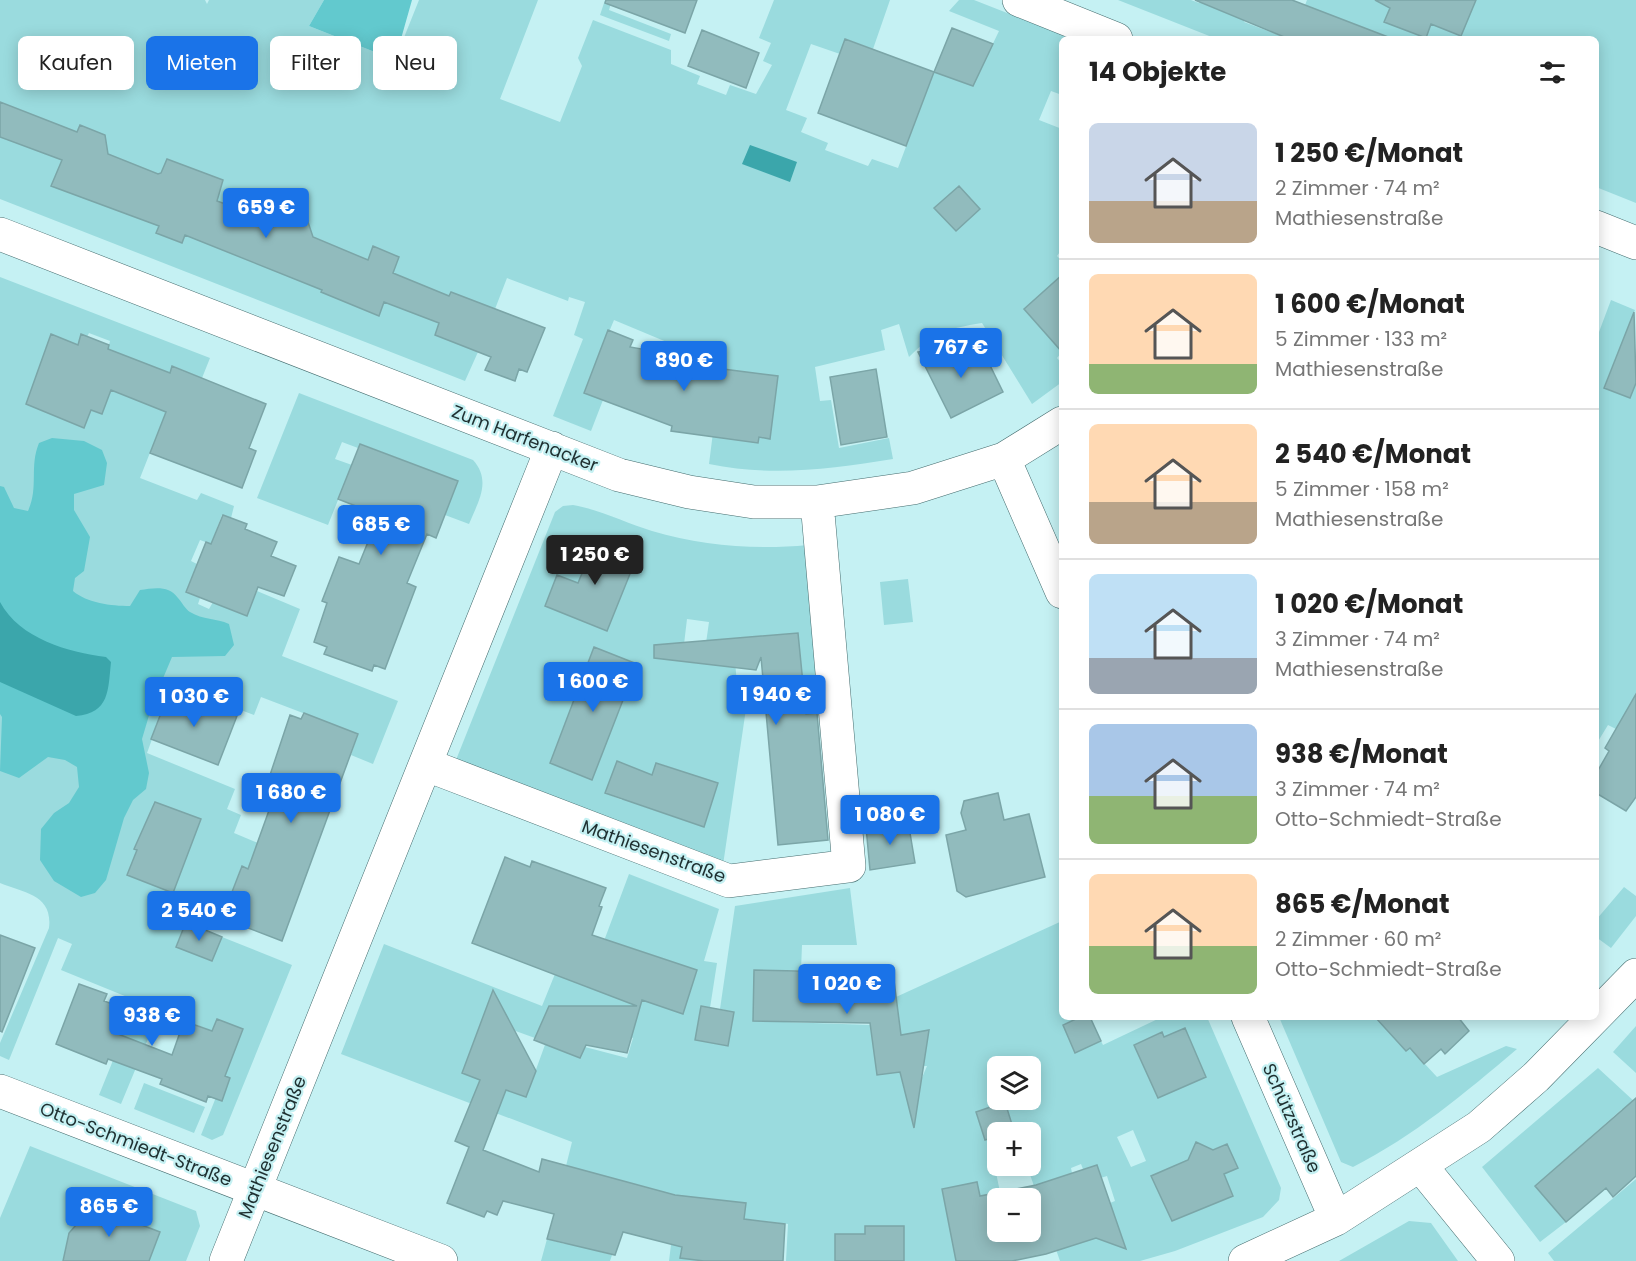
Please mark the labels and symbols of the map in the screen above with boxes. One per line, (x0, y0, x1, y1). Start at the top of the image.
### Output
pin: 659 € (224, 188, 308, 239)
pin: 767 € (919, 328, 1003, 379)
pin: 890 € (642, 341, 726, 392)
street label: Zum Harfenacker (448, 399, 602, 478)
pin: 685 € (339, 505, 423, 556)
pin: 1 250 € (540, 535, 650, 586)
pin: 1 600 € (538, 662, 648, 713)
pin: 1 940 € (721, 675, 831, 726)
pin: 1 030 € (139, 677, 249, 728)
pin: 1 680 € (236, 773, 346, 824)
pin: 1 080 € (835, 795, 945, 846)
street label: Mathiesenstraße (578, 813, 730, 889)
pin: 2 540 € (144, 891, 254, 942)
pin: 1 020 € (792, 964, 902, 1015)
pin: 938 € (110, 996, 194, 1047)
street label: Schützstraße (1257, 1059, 1327, 1177)
street label: Mathiesenstraße (232, 1072, 312, 1222)
street label: Otto-Schmiedt-Straße (36, 1096, 236, 1192)
pin: 865 € (67, 1187, 151, 1238)

